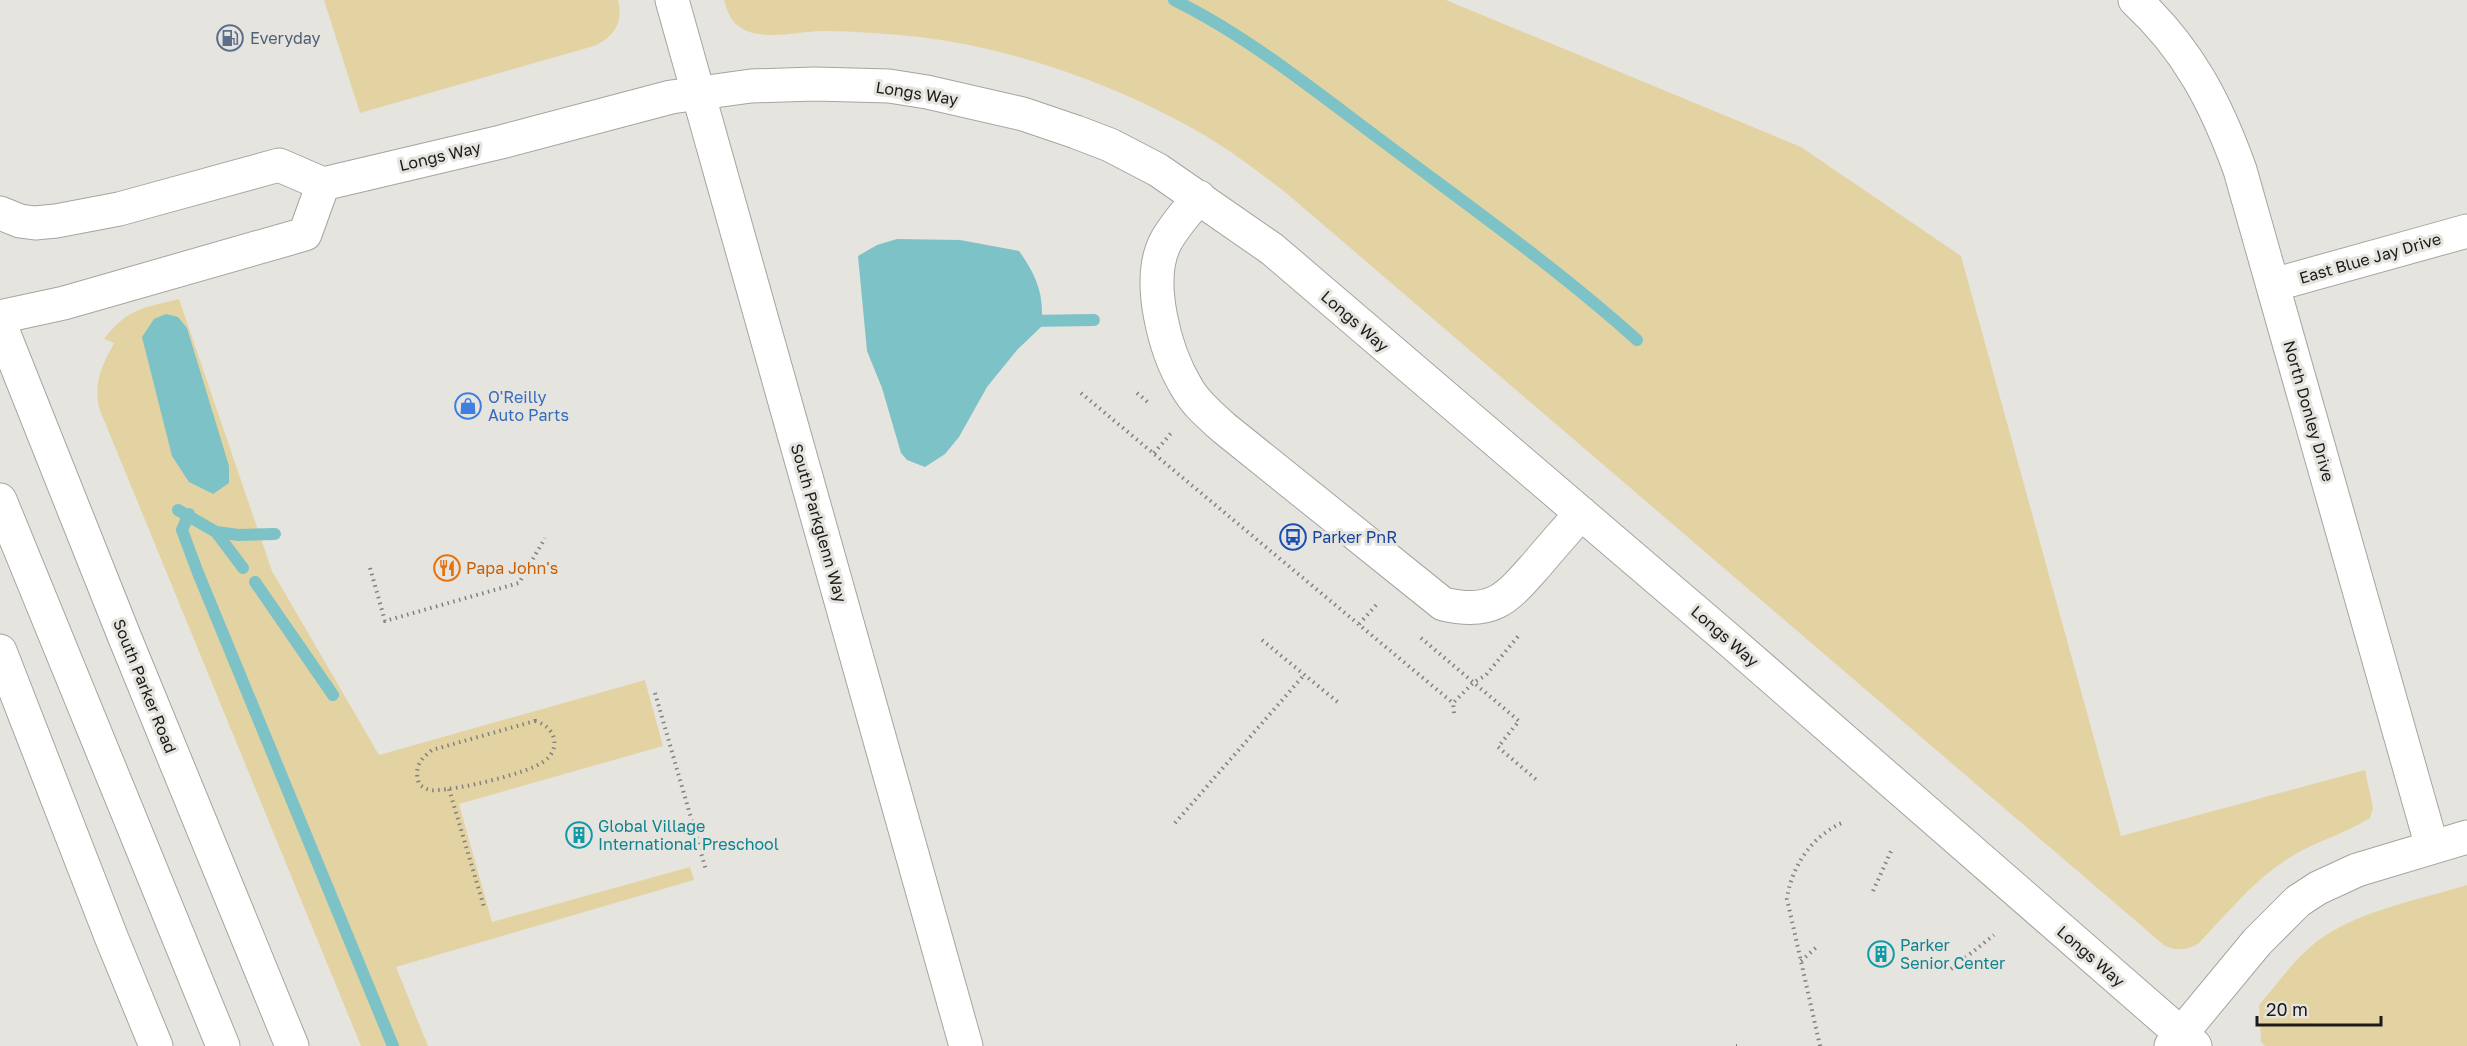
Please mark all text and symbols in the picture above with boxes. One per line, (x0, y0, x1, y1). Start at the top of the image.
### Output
fuel station icon: Everyday (215, 23, 245, 53)
place label: Everyday (250, 28, 320, 48)
street label: Longs Way (874, 77, 960, 109)
street label: Longs Way (397, 137, 483, 175)
street label: East Blue Jay Drive (2297, 228, 2443, 288)
street label: Longs Way (1317, 286, 1393, 356)
street label: North Donley Drive (2279, 338, 2339, 484)
place label: O'Reilly Auto Parts (488, 387, 569, 425)
shop icon: O'Reilly Auto Parts (453, 391, 483, 421)
street label: South Parkglenn Way (787, 441, 851, 605)
bus stop icon: Parker PnR (1278, 522, 1308, 552)
place label: Parker PnR (1312, 527, 1397, 547)
restaurant icon: Papa John's (432, 553, 462, 583)
place label: Papa John's (466, 558, 558, 578)
street label: Longs Way (1687, 601, 1763, 671)
street label: South Parker Road (109, 616, 181, 756)
place label: Global Village International Preschool (598, 816, 779, 854)
building icon: Global Village International Preschool (564, 820, 594, 850)
street label: Longs Way (2053, 921, 2129, 991)
place label: Parker Senior Center (1900, 935, 2005, 973)
building icon: Parker Senior Center (1866, 939, 1896, 969)
scale bar (2257, 989, 2382, 1027)
text: 20 m (2266, 998, 2308, 1020)

